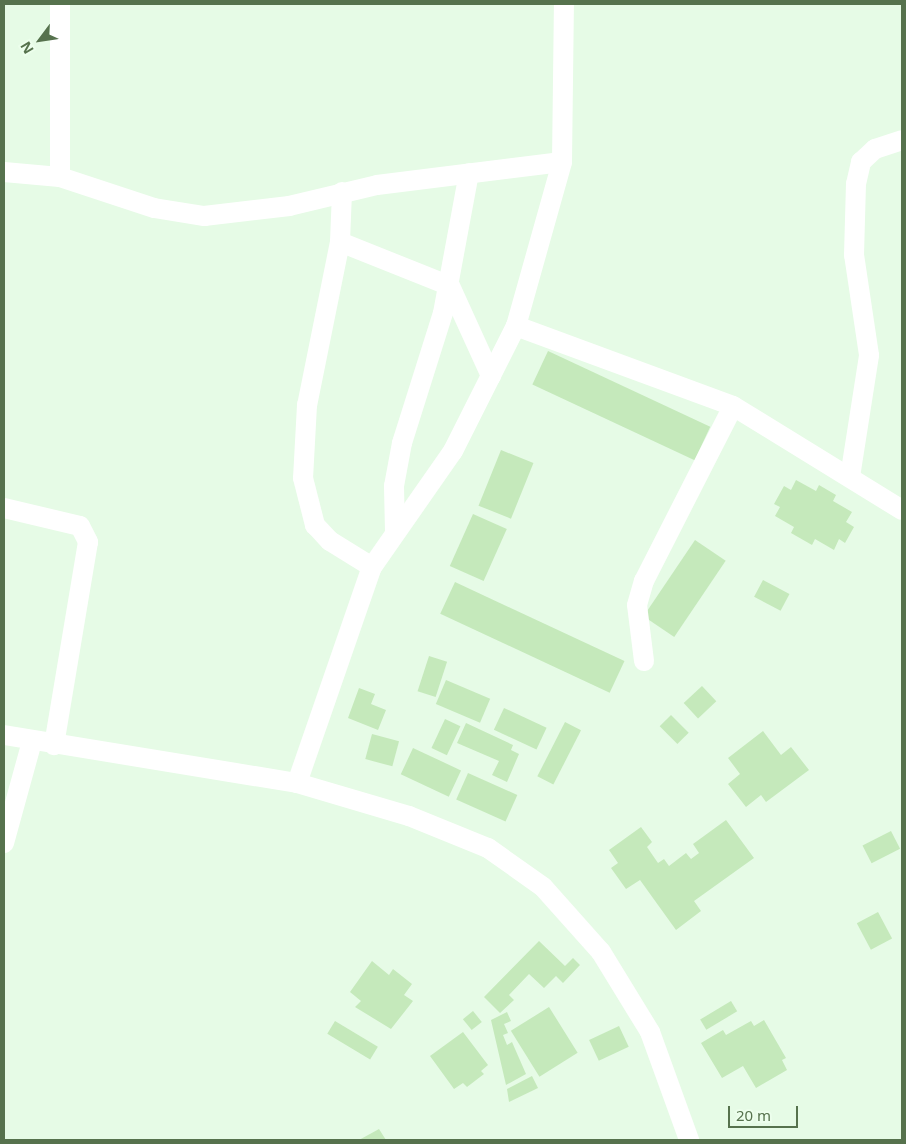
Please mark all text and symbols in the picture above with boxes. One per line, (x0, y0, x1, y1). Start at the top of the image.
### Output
north arrow (15, 15, 65, 65)
text: N (16, 38, 38, 58)
scale bar (731, 1096, 801, 1128)
text: 20 m (736, 1105, 771, 1125)

